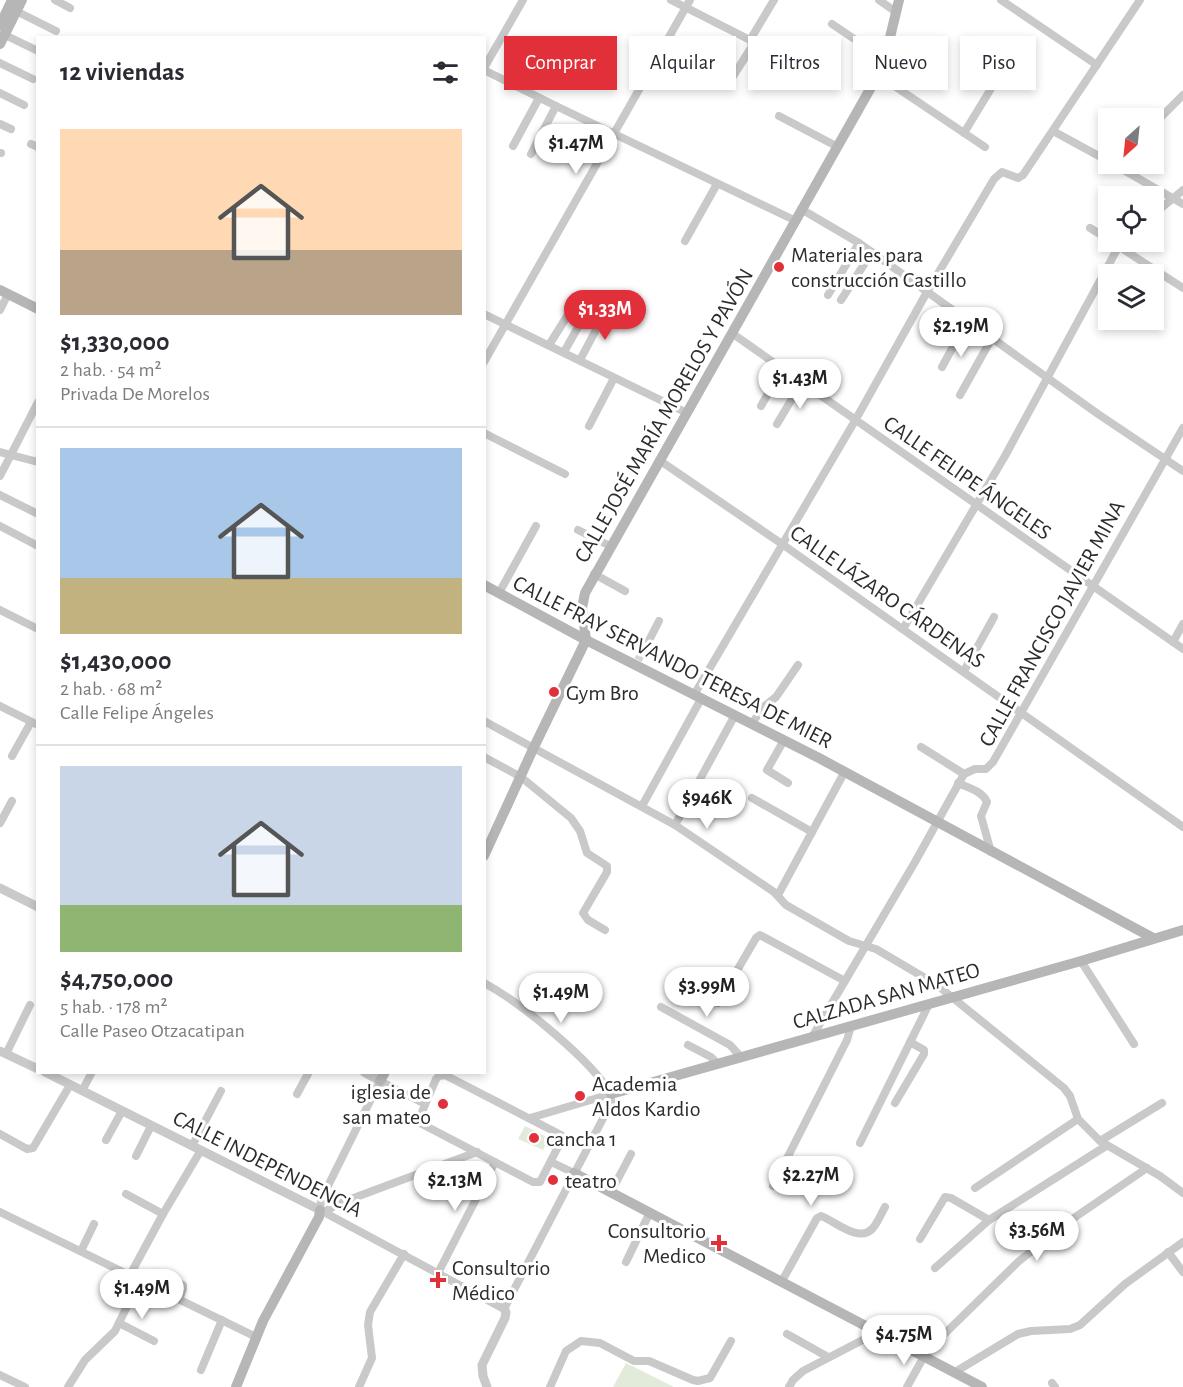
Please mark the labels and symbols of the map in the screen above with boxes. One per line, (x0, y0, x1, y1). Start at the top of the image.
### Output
north arrow (1098, 108, 1164, 174)
pin: $1.47M (527, 124, 625, 175)
place label: Materiales para construcción Castillo (791, 244, 966, 291)
marker: Materiales para construcción Castillo (772, 260, 786, 274)
street label: CALLE JOSÉ MARÍA MORELOS Y PAVÓN (570, 264, 757, 566)
pin: $1.33M (556, 290, 654, 341)
pin: $2.19M (912, 307, 1010, 358)
pin: $1.43M (751, 359, 849, 410)
street label: CALLE FELIPE ÁNGELES (880, 411, 1056, 544)
street label: CALLE FRANCISCO JAVIER MINA (975, 497, 1129, 750)
street label: CALLE LÁZARO CÁRDENAS (786, 521, 989, 672)
street label: CALLE FRAY SERVANDO TERESA DE MIER (509, 572, 836, 752)
place label: Gym Bro (566, 682, 639, 704)
marker: Gym Bro (547, 685, 561, 699)
pin: $946K (665, 779, 749, 830)
street label: CALZADA SAN MATEO (790, 959, 982, 1033)
pin: $3.99M (658, 967, 756, 1018)
pin: $1.49M (512, 973, 610, 1024)
place label: Academia Aldos Kardio (592, 1073, 700, 1120)
place label: iglesia de san mateo (343, 1081, 431, 1128)
marker: Academia Aldos Kardio (573, 1089, 587, 1103)
marker: iglesia de san mateo (436, 1097, 450, 1111)
street label: CALLE INDEPENDENCIA (169, 1107, 366, 1221)
place label: cancha 1 (546, 1128, 617, 1150)
marker: cancha 1 (527, 1131, 541, 1145)
pin: $2.27M (762, 1156, 860, 1207)
pin: $2.13M (406, 1161, 504, 1212)
place label: teatro (565, 1170, 617, 1192)
marker: teatro (546, 1173, 560, 1187)
pin: $3.56M (988, 1211, 1086, 1262)
place label: Consultorio Medico (608, 1220, 706, 1267)
marker: Consultorio Medico (710, 1234, 728, 1252)
place label: Consultorio Médico (452, 1257, 550, 1304)
pin: $1.49M (93, 1269, 191, 1320)
marker: Consultorio Médico (429, 1271, 447, 1289)
pin: $4.75M (855, 1315, 953, 1366)

